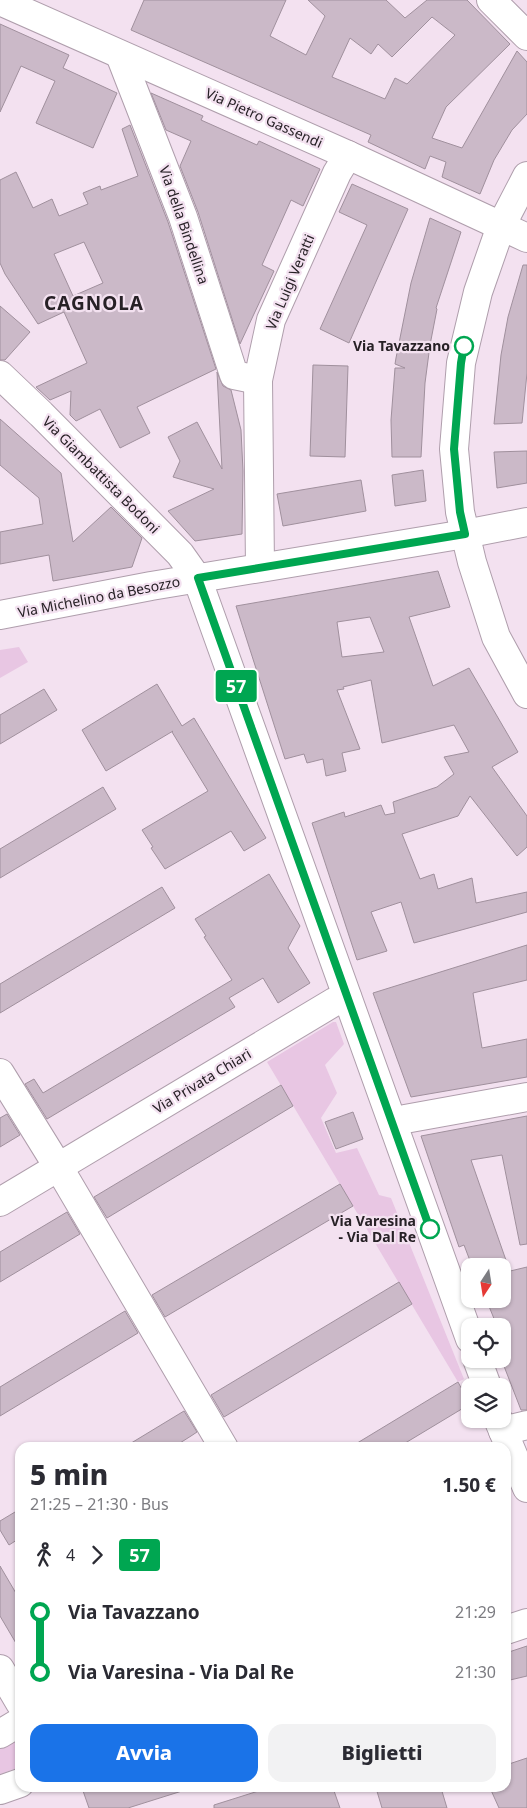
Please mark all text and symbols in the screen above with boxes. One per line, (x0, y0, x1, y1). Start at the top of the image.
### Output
street label: Via Pietro Gassendi (203, 83, 326, 152)
street label: Via della Bindellina (155, 163, 214, 287)
street label: Via Luigi Veratti (261, 231, 318, 332)
district label: CAGNOLA (44, 290, 144, 316)
place label: Via Tavazzano (353, 336, 450, 355)
marker: Via Tavazzano (454, 336, 474, 356)
street label: Via Giambattista Bodoni (39, 412, 164, 537)
street label: Via Michelino da Besozzo (16, 571, 182, 622)
line badge: 57 (214, 670, 258, 702)
text: 57 (226, 674, 246, 698)
street label: Via Privata Chiari (149, 1044, 254, 1117)
place label: Via Varesina - Via Dal Re (330, 1211, 416, 1246)
marker: Via Varesina - Via Dal Re (420, 1219, 440, 1239)
north arrow (461, 1258, 511, 1308)
map controls (461, 1258, 511, 1428)
button: locate (461, 1318, 511, 1368)
button: layers (461, 1378, 511, 1428)
text: 5 min (30, 1455, 108, 1493)
text: 1.50 € (442, 1472, 496, 1498)
text: 21:25 – 21:30 · Bus (30, 1493, 169, 1515)
icon: walk (30, 1541, 58, 1569)
icon: forward (83, 1541, 111, 1569)
text: 57 (129, 1543, 150, 1567)
text: 4 (66, 1544, 75, 1566)
text: Via Tavazzano (68, 1599, 200, 1625)
text: 21:29 (455, 1601, 496, 1623)
text: Via Varesina - Via Dal Re (68, 1659, 294, 1685)
text: 21:30 (455, 1661, 496, 1683)
button: Avvia (30, 1724, 258, 1782)
button: Biglietti (268, 1724, 496, 1782)

